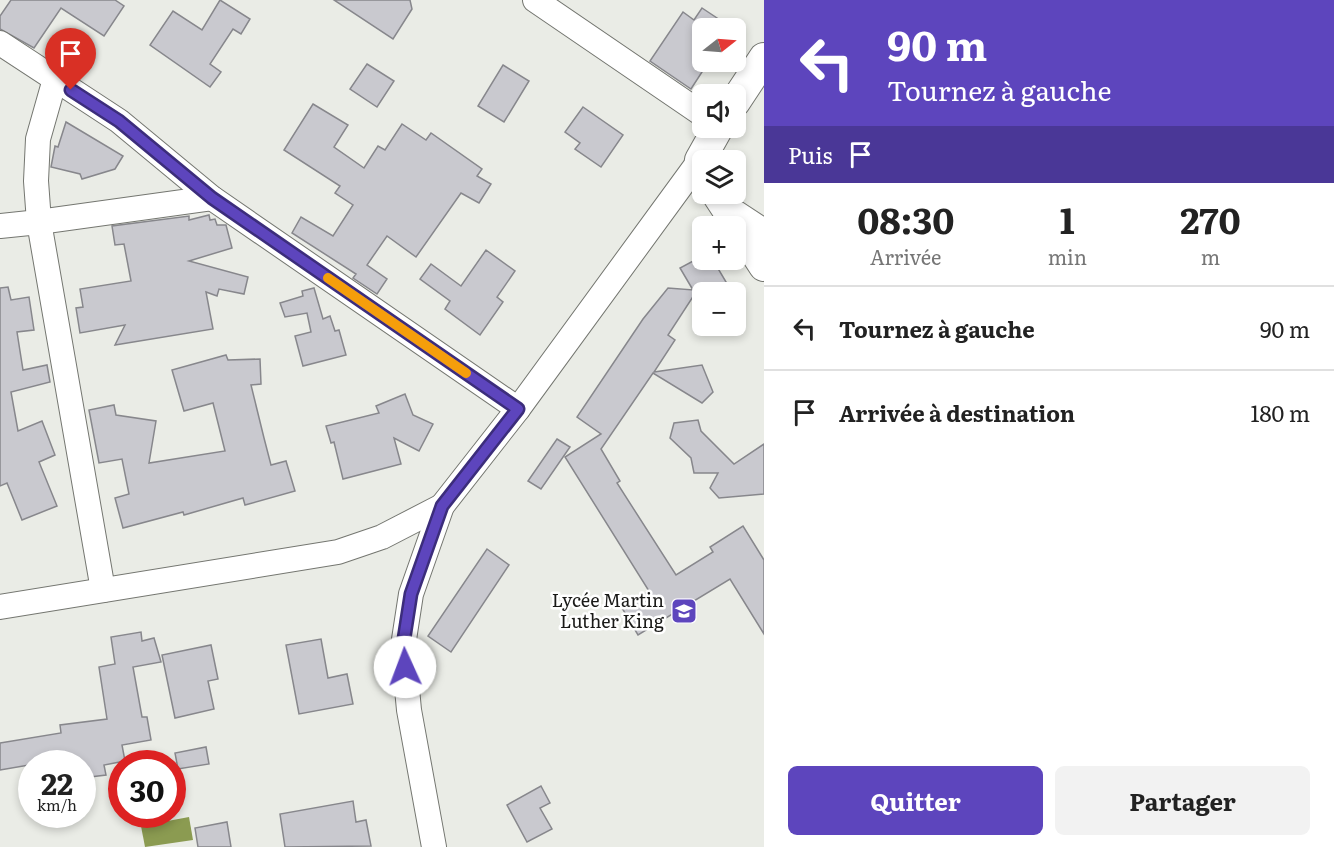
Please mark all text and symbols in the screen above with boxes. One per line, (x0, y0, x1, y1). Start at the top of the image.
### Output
text: 90 m (887, 12, 987, 74)
north arrow (692, 18, 746, 72)
map controls (692, 18, 746, 336)
icon: left (788, 24, 866, 102)
pin (45, 28, 96, 90)
icon: arrive (54, 37, 87, 70)
text: Tournez à gauche (887, 69, 1111, 109)
button: sound (692, 84, 746, 138)
text: Puis (788, 138, 832, 171)
icon: arrive (844, 138, 877, 171)
button: layers (692, 150, 746, 204)
text: 08:30 (857, 192, 954, 245)
text: 1 (1060, 192, 1075, 245)
text: 270 (1180, 192, 1241, 245)
button: + (692, 216, 746, 270)
text: Arrivée (870, 241, 942, 271)
text: min (1048, 241, 1087, 271)
text: m (1201, 241, 1220, 271)
button: − (692, 282, 746, 336)
icon: left (788, 312, 821, 345)
text: Tournez à gauche (839, 312, 1035, 345)
text: 90 m (1260, 312, 1310, 345)
icon: arrive (788, 396, 821, 429)
text: Arrivée à destination (839, 396, 1075, 429)
text: 180 m (1250, 396, 1310, 429)
place label: Lycée Martin Luther King (552, 586, 665, 634)
school or university icon: Lycée Martin Luther King (669, 596, 699, 626)
position arrow (373, 635, 437, 699)
speed limit sign: 30 (108, 750, 186, 828)
text: 22 (41, 760, 73, 804)
button: Quitter (788, 766, 1043, 835)
button: Partager (1055, 766, 1310, 835)
text: km/h (37, 793, 77, 816)

